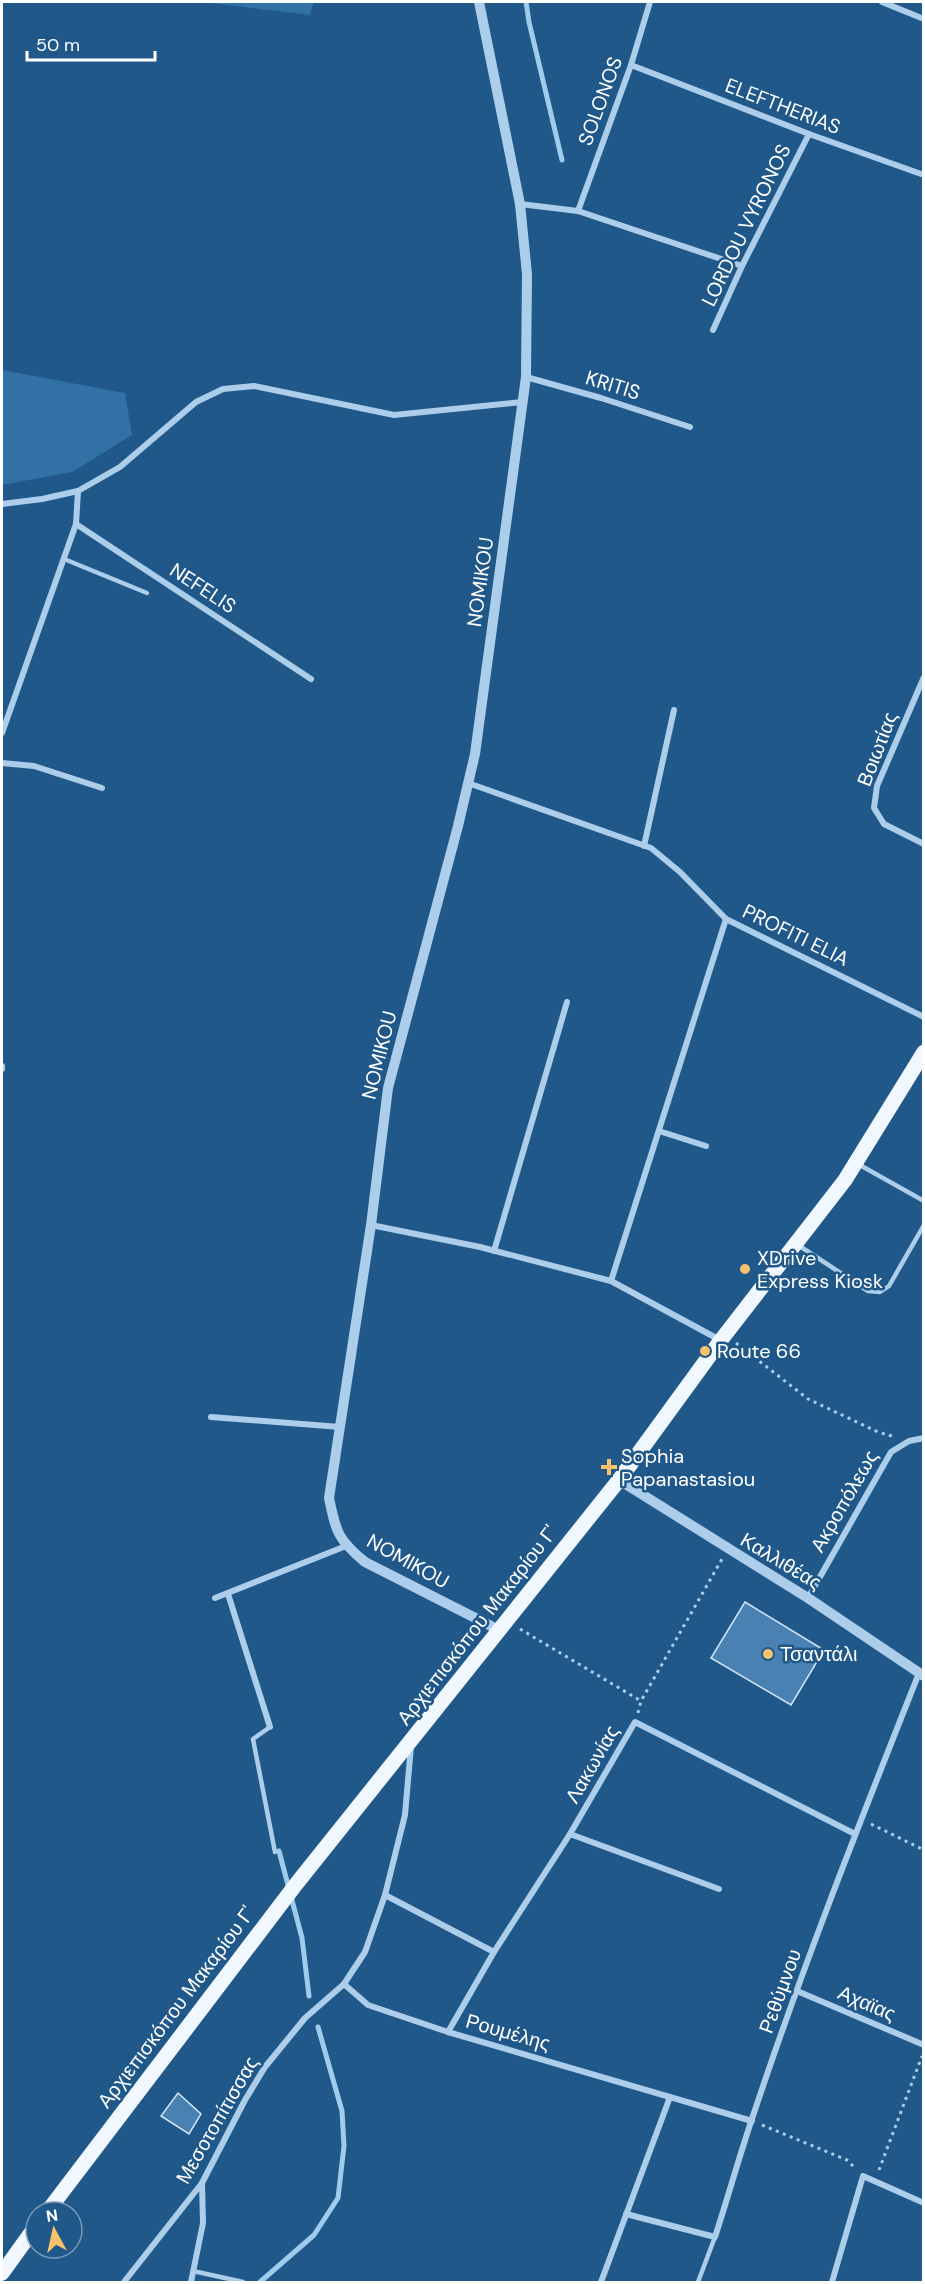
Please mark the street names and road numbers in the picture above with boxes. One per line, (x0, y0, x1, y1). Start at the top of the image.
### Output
street label: SOLONOS (572, 53, 628, 149)
street label: ELEFTHERIAS (722, 72, 844, 140)
street label: LORDOU VYRONOS (695, 140, 797, 310)
street label: KRITIS (583, 364, 643, 406)
street label: NOMIKOU (461, 536, 499, 628)
street label: NEFELIS (165, 557, 241, 619)
street label: Βοιωτίας (851, 708, 903, 790)
street label: PROFITI ELIA (738, 898, 854, 972)
street label: NOMIKOU (355, 1008, 403, 1102)
street label: Ακροπόλεως (804, 1445, 884, 1557)
street label: Αρχιεπισκόπου Μακαρίου Γ' (391, 1520, 563, 1730)
street label: Καλλιθέας (736, 1527, 827, 1596)
street label: NOMIKOU (362, 1528, 454, 1594)
street label: Λακωνίας (559, 1720, 625, 1808)
street label: Αρχιεπισκόπου Μακαρίου Γ' (91, 1901, 261, 2113)
street label: Ρεθύμνου (753, 1945, 807, 2037)
street label: Αχαϊας (834, 1979, 900, 2027)
street label: Ρουμέλης (463, 2008, 554, 2057)
street label: Μεσοτοπίτισσας (170, 2051, 264, 2188)

